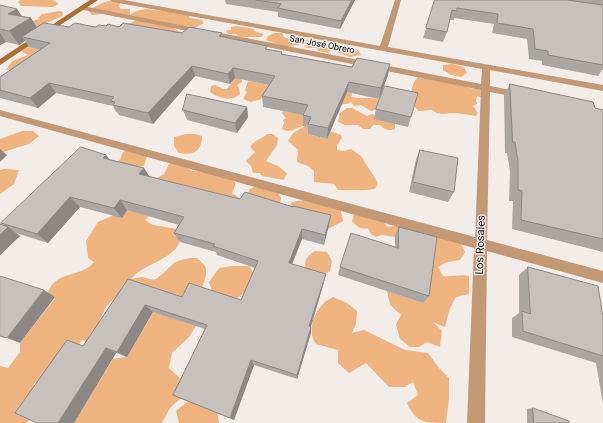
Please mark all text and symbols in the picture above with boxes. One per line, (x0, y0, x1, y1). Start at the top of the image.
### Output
street label: San José Obrero (288, 33, 356, 57)
street label: Los Rosales (473, 215, 489, 275)

